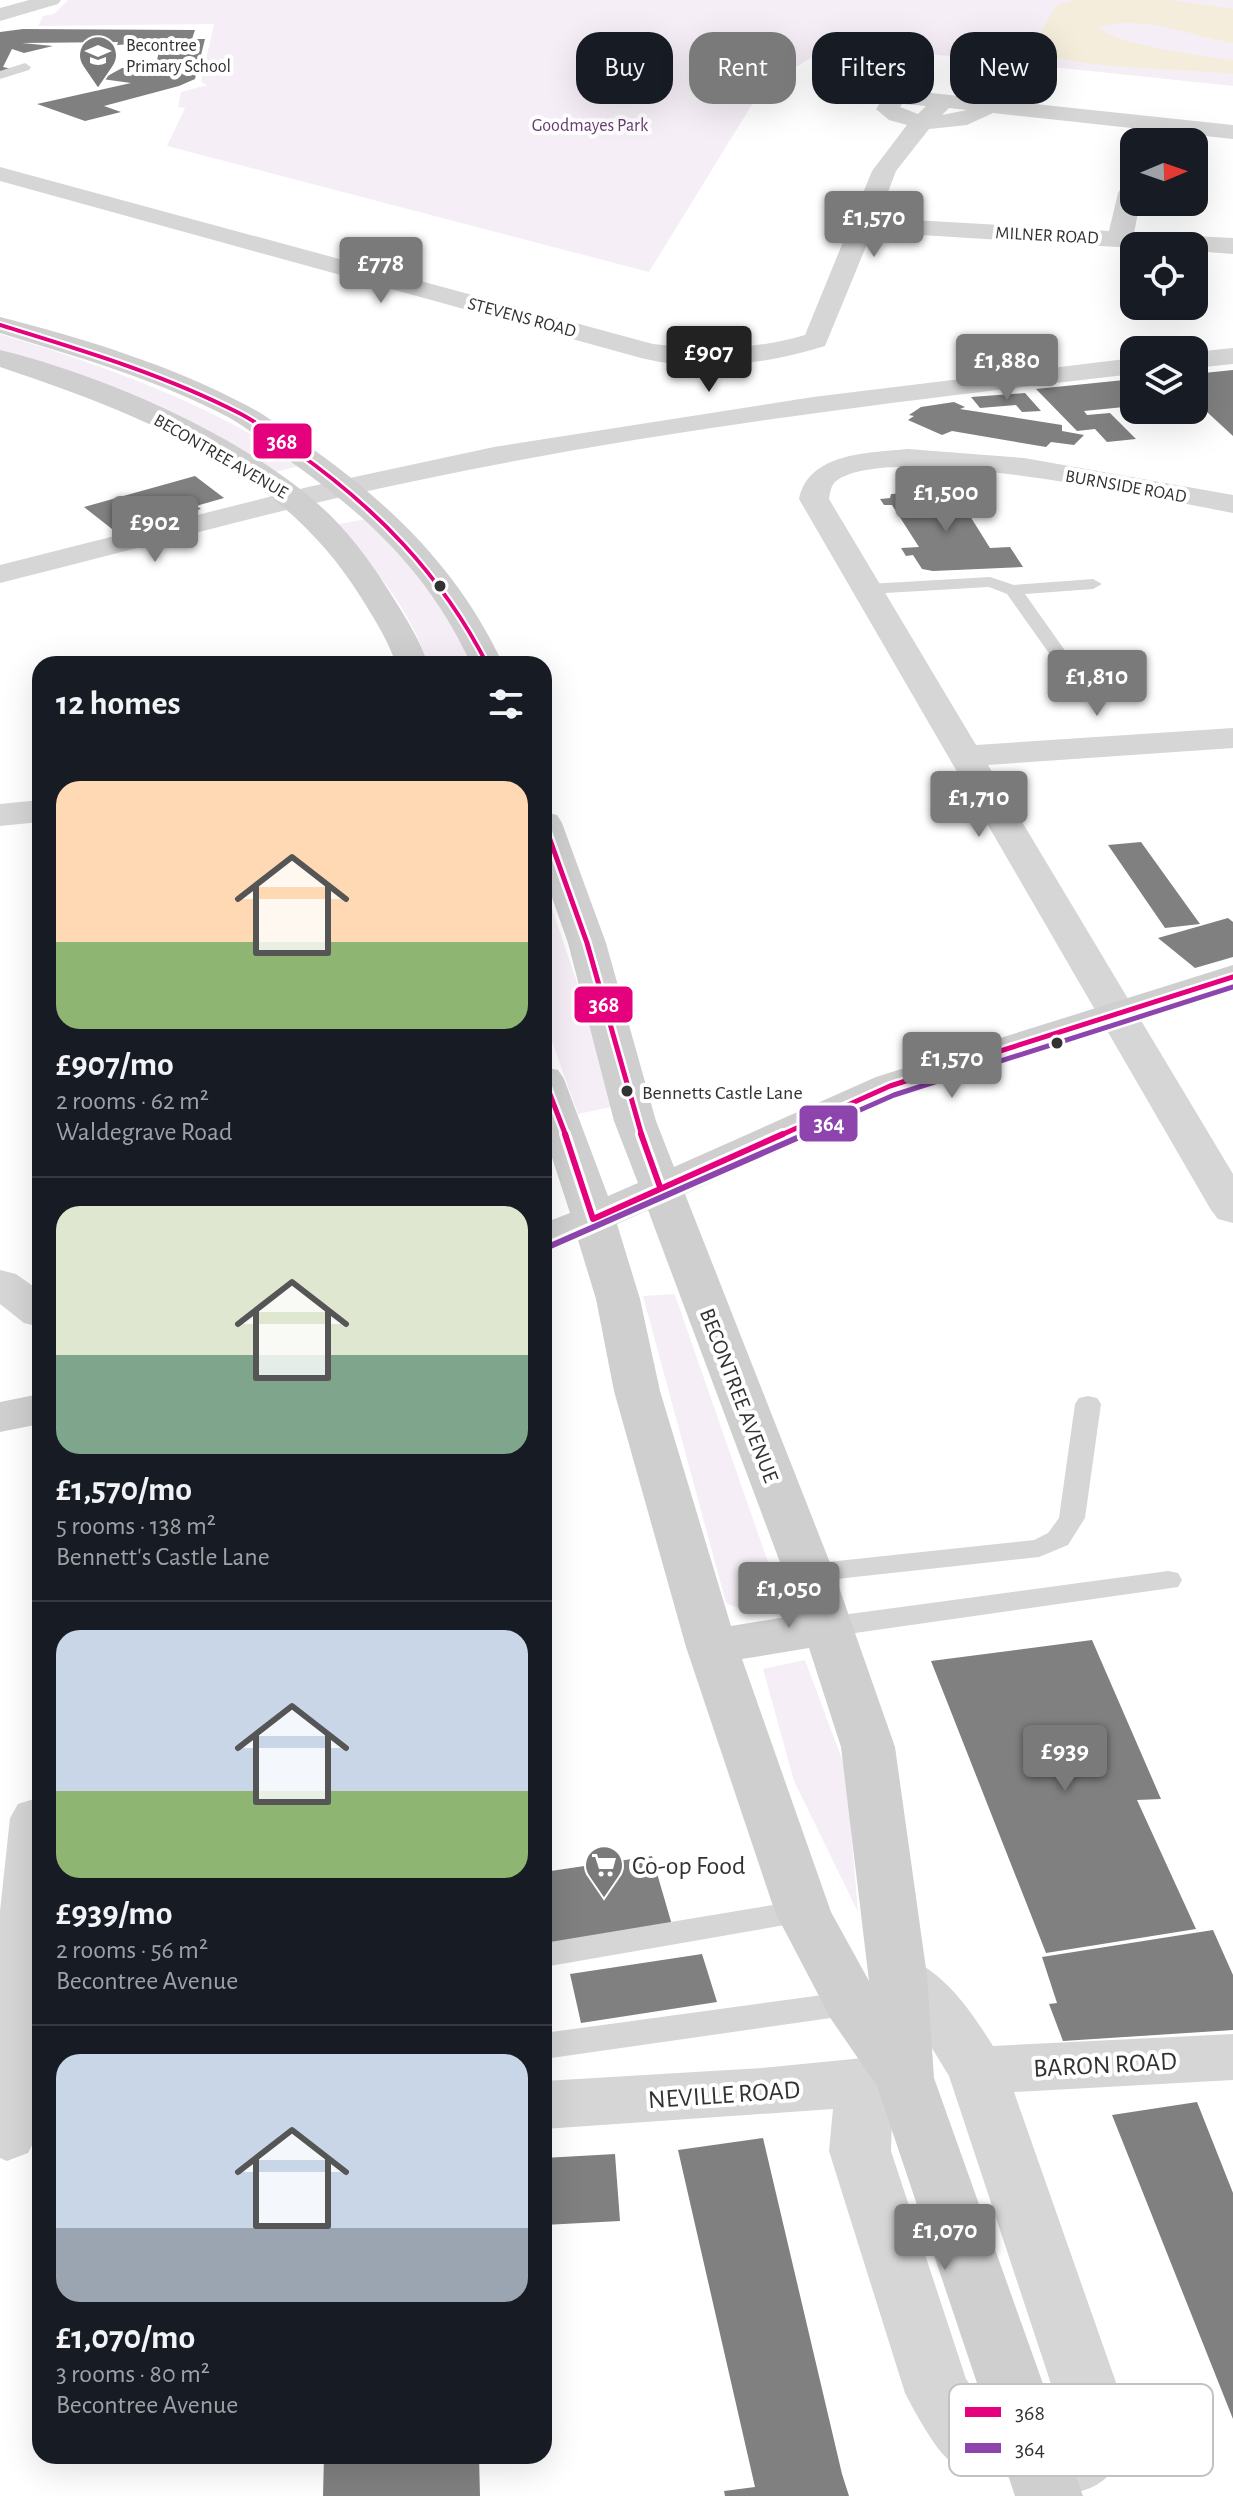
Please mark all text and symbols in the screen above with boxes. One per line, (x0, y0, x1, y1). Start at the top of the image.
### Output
chip: Buy (576, 32, 673, 104)
chip: Rent (689, 32, 796, 104)
chip: Filters (812, 32, 934, 104)
chip: New (950, 32, 1057, 104)
school or university icon: Becontree Primary School (77, 34, 119, 89)
place label: Becontree Primary School (126, 37, 231, 76)
park label: Goodmayes Park (532, 117, 649, 135)
north arrow (1120, 128, 1208, 216)
map controls (1120, 128, 1208, 424)
pin: £1,570 (809, 191, 939, 259)
text: £1,570 (843, 204, 905, 230)
street label: MILNER ROAD (995, 224, 1099, 248)
button: locate (1120, 232, 1208, 320)
pin: £778 (334, 237, 428, 305)
text: £778 (358, 250, 404, 276)
street label: STEVENS ROAD (466, 295, 578, 341)
pin: £907 (662, 326, 756, 394)
pin: £1,880 (942, 334, 1072, 402)
button: layers (1120, 336, 1208, 424)
text: £907 (685, 339, 733, 365)
text: £1,880 (974, 347, 1040, 373)
street label: BECONTREE AVENUE (151, 411, 291, 503)
line badge: 368 (252, 422, 313, 460)
text: 368 (267, 431, 297, 453)
pin: £1,500 (881, 466, 1011, 534)
street label: BURNSIDE ROAD (1064, 467, 1188, 507)
text: £1,500 (913, 479, 979, 505)
pin: £902 (108, 496, 202, 564)
text: £902 (130, 509, 180, 535)
unlabelled marker (432, 578, 448, 594)
pin: £1,810 (1032, 650, 1162, 718)
text: £1,810 (1066, 663, 1128, 689)
icon: filters (484, 682, 528, 726)
text: 12 homes (56, 687, 181, 721)
pin: £1,710 (914, 771, 1044, 839)
text: £1,710 (948, 784, 1010, 810)
icon: home (220, 833, 364, 977)
line badge: 368 (573, 985, 634, 1024)
text: 368 (589, 994, 619, 1016)
pin: £1,570 (887, 1032, 1017, 1100)
unlabelled marker (1049, 1035, 1065, 1051)
text: £1,570 (921, 1045, 983, 1071)
text: £907/mo (56, 1048, 174, 1082)
marker: Bennetts Castle Lane (619, 1083, 635, 1099)
place label: Bennetts Castle Lane (642, 1083, 803, 1103)
text: 2 rooms · 62 m² (56, 1088, 209, 1114)
line badge: 364 (798, 1104, 859, 1143)
text: 364 (813, 1113, 845, 1135)
text: Waldegrave Road (56, 1119, 233, 1145)
icon: home (220, 1258, 364, 1402)
street label: BECONTREE AVENUE (696, 1305, 783, 1486)
text: £1,570/mo (56, 1473, 192, 1507)
text: 5 rooms · 138 m² (56, 1513, 216, 1539)
text: Bennett's Castle Lane (56, 1544, 270, 1570)
pin: £1,050 (724, 1562, 854, 1630)
text: £1,050 (756, 1575, 822, 1601)
icon: home (220, 1682, 364, 1826)
pin: £939 (1018, 1725, 1112, 1793)
text: £939 (1041, 1738, 1089, 1764)
supermarket icon: Co-op Food (583, 1844, 625, 1899)
place label: Co-op Food (632, 1853, 745, 1879)
text: £939/mo (56, 1897, 173, 1931)
text: 2 rooms · 56 m² (56, 1937, 208, 1963)
text: Becontree Avenue (56, 1968, 238, 1994)
street label: BARON ROAD (1033, 2048, 1178, 2082)
street label: NEVILLE ROAD (647, 2077, 801, 2113)
icon: home (220, 2106, 364, 2250)
pin: £1,070 (880, 2204, 1010, 2272)
text: £1,070 (912, 2217, 978, 2243)
text: £1,070/mo (56, 2321, 195, 2355)
text: 3 rooms · 80 m² (56, 2361, 210, 2387)
legend (949, 2384, 1213, 2476)
text: Becontree Avenue (56, 2392, 238, 2418)
text: 368 (1015, 2402, 1045, 2424)
text: 364 (1015, 2438, 1045, 2460)

